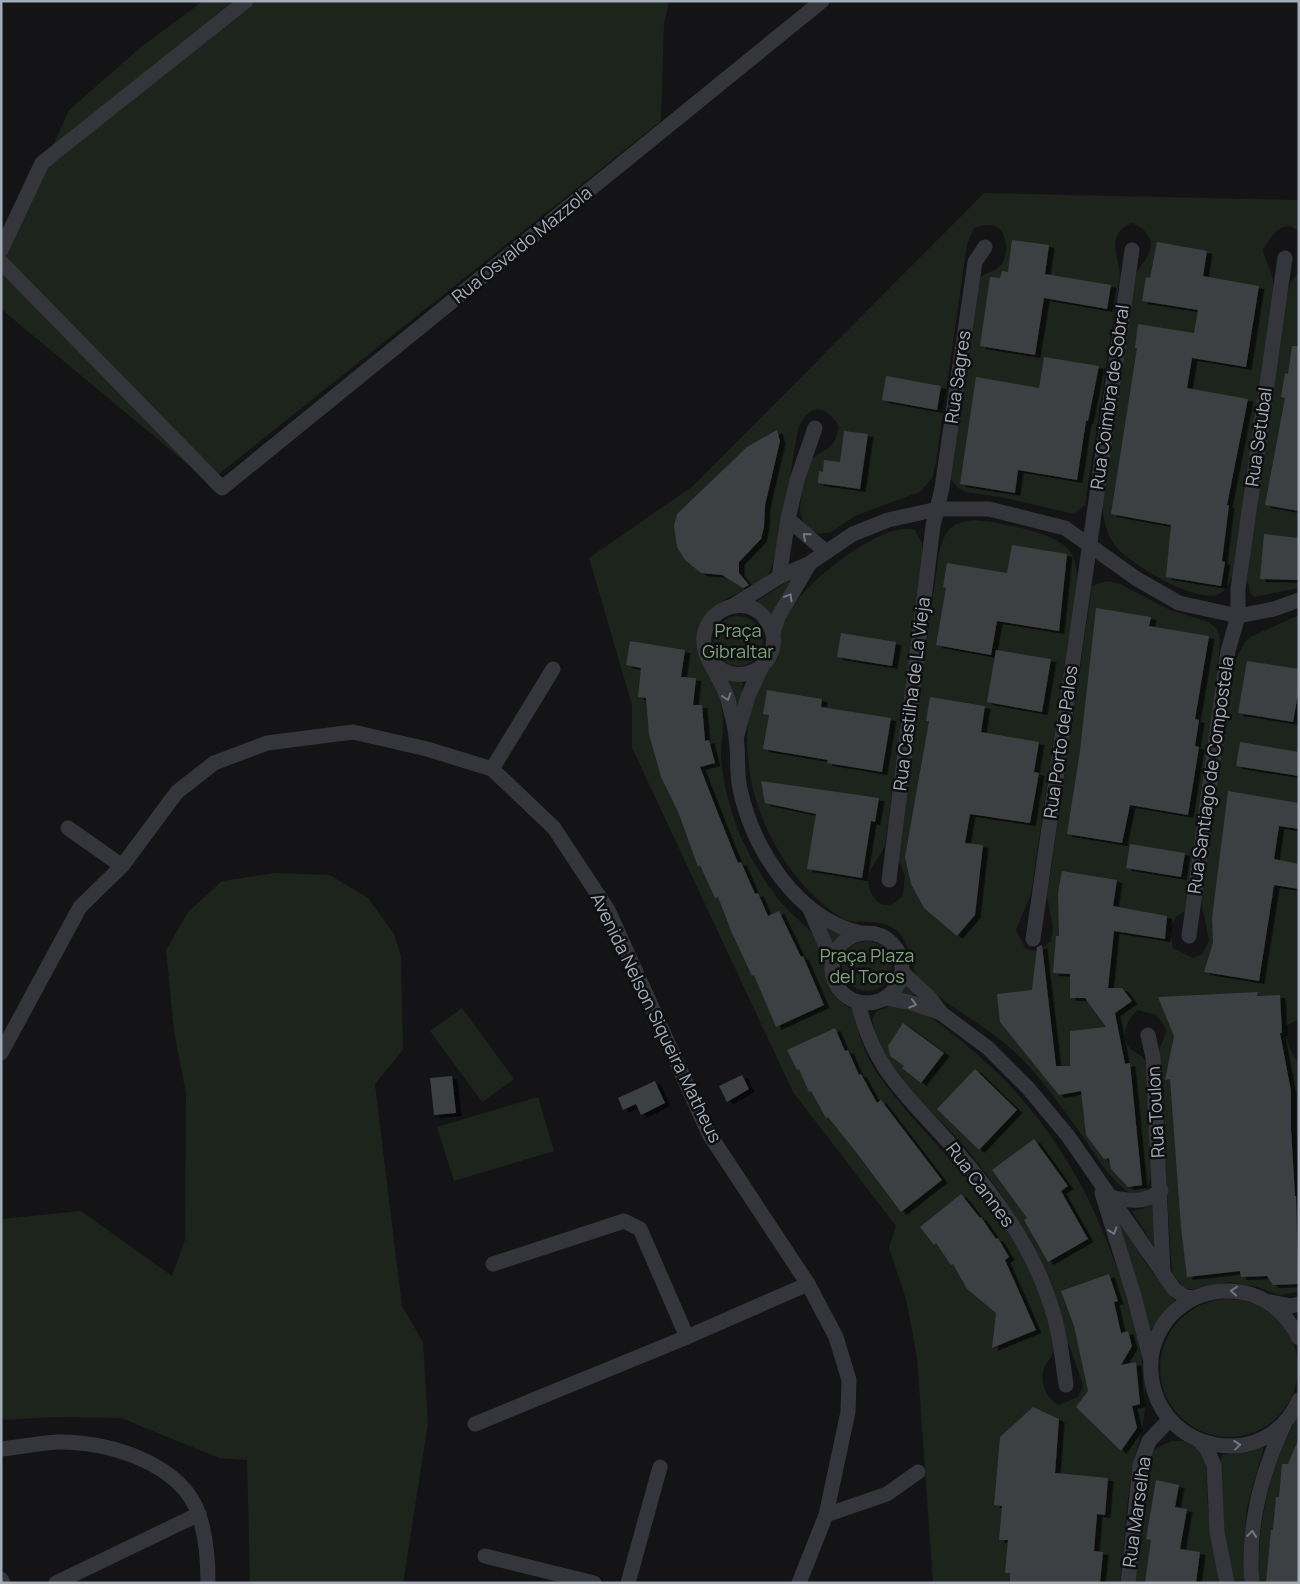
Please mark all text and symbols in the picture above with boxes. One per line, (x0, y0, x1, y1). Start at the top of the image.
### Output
street label: Rua Osvaldo Mazzola (446, 180, 596, 308)
street label: Rua Coimbra de Sobral (1084, 303, 1134, 491)
street label: Rua Sagres (939, 329, 975, 425)
street label: Rua Setubal (1239, 386, 1277, 488)
one-way arrow (802, 533, 811, 542)
one-way arrow (783, 593, 793, 602)
street label: Rua Castilha de La Vieja (887, 596, 935, 792)
park label: Praça Gibraltar (702, 618, 774, 663)
street label: Rua Santiago de Compostela (1181, 655, 1239, 895)
street label: Rua Porto de Palos (1037, 664, 1083, 820)
one-way arrow (721, 693, 731, 701)
street label: Avenida Nelson Siqueira Matheus (586, 889, 728, 1146)
park label: Praça Plaza del Toros (820, 943, 914, 988)
one-way arrow (909, 998, 917, 1008)
street label: Rua Toulon (1141, 1066, 1169, 1159)
street label: Rua Cannes (941, 1137, 1020, 1231)
one-way arrow (1108, 1227, 1118, 1235)
one-way arrow (1230, 1286, 1238, 1297)
one-way arrow (1233, 1440, 1241, 1451)
street label: Rua Marselha (1116, 1455, 1156, 1569)
one-way arrow (1246, 1530, 1257, 1538)

